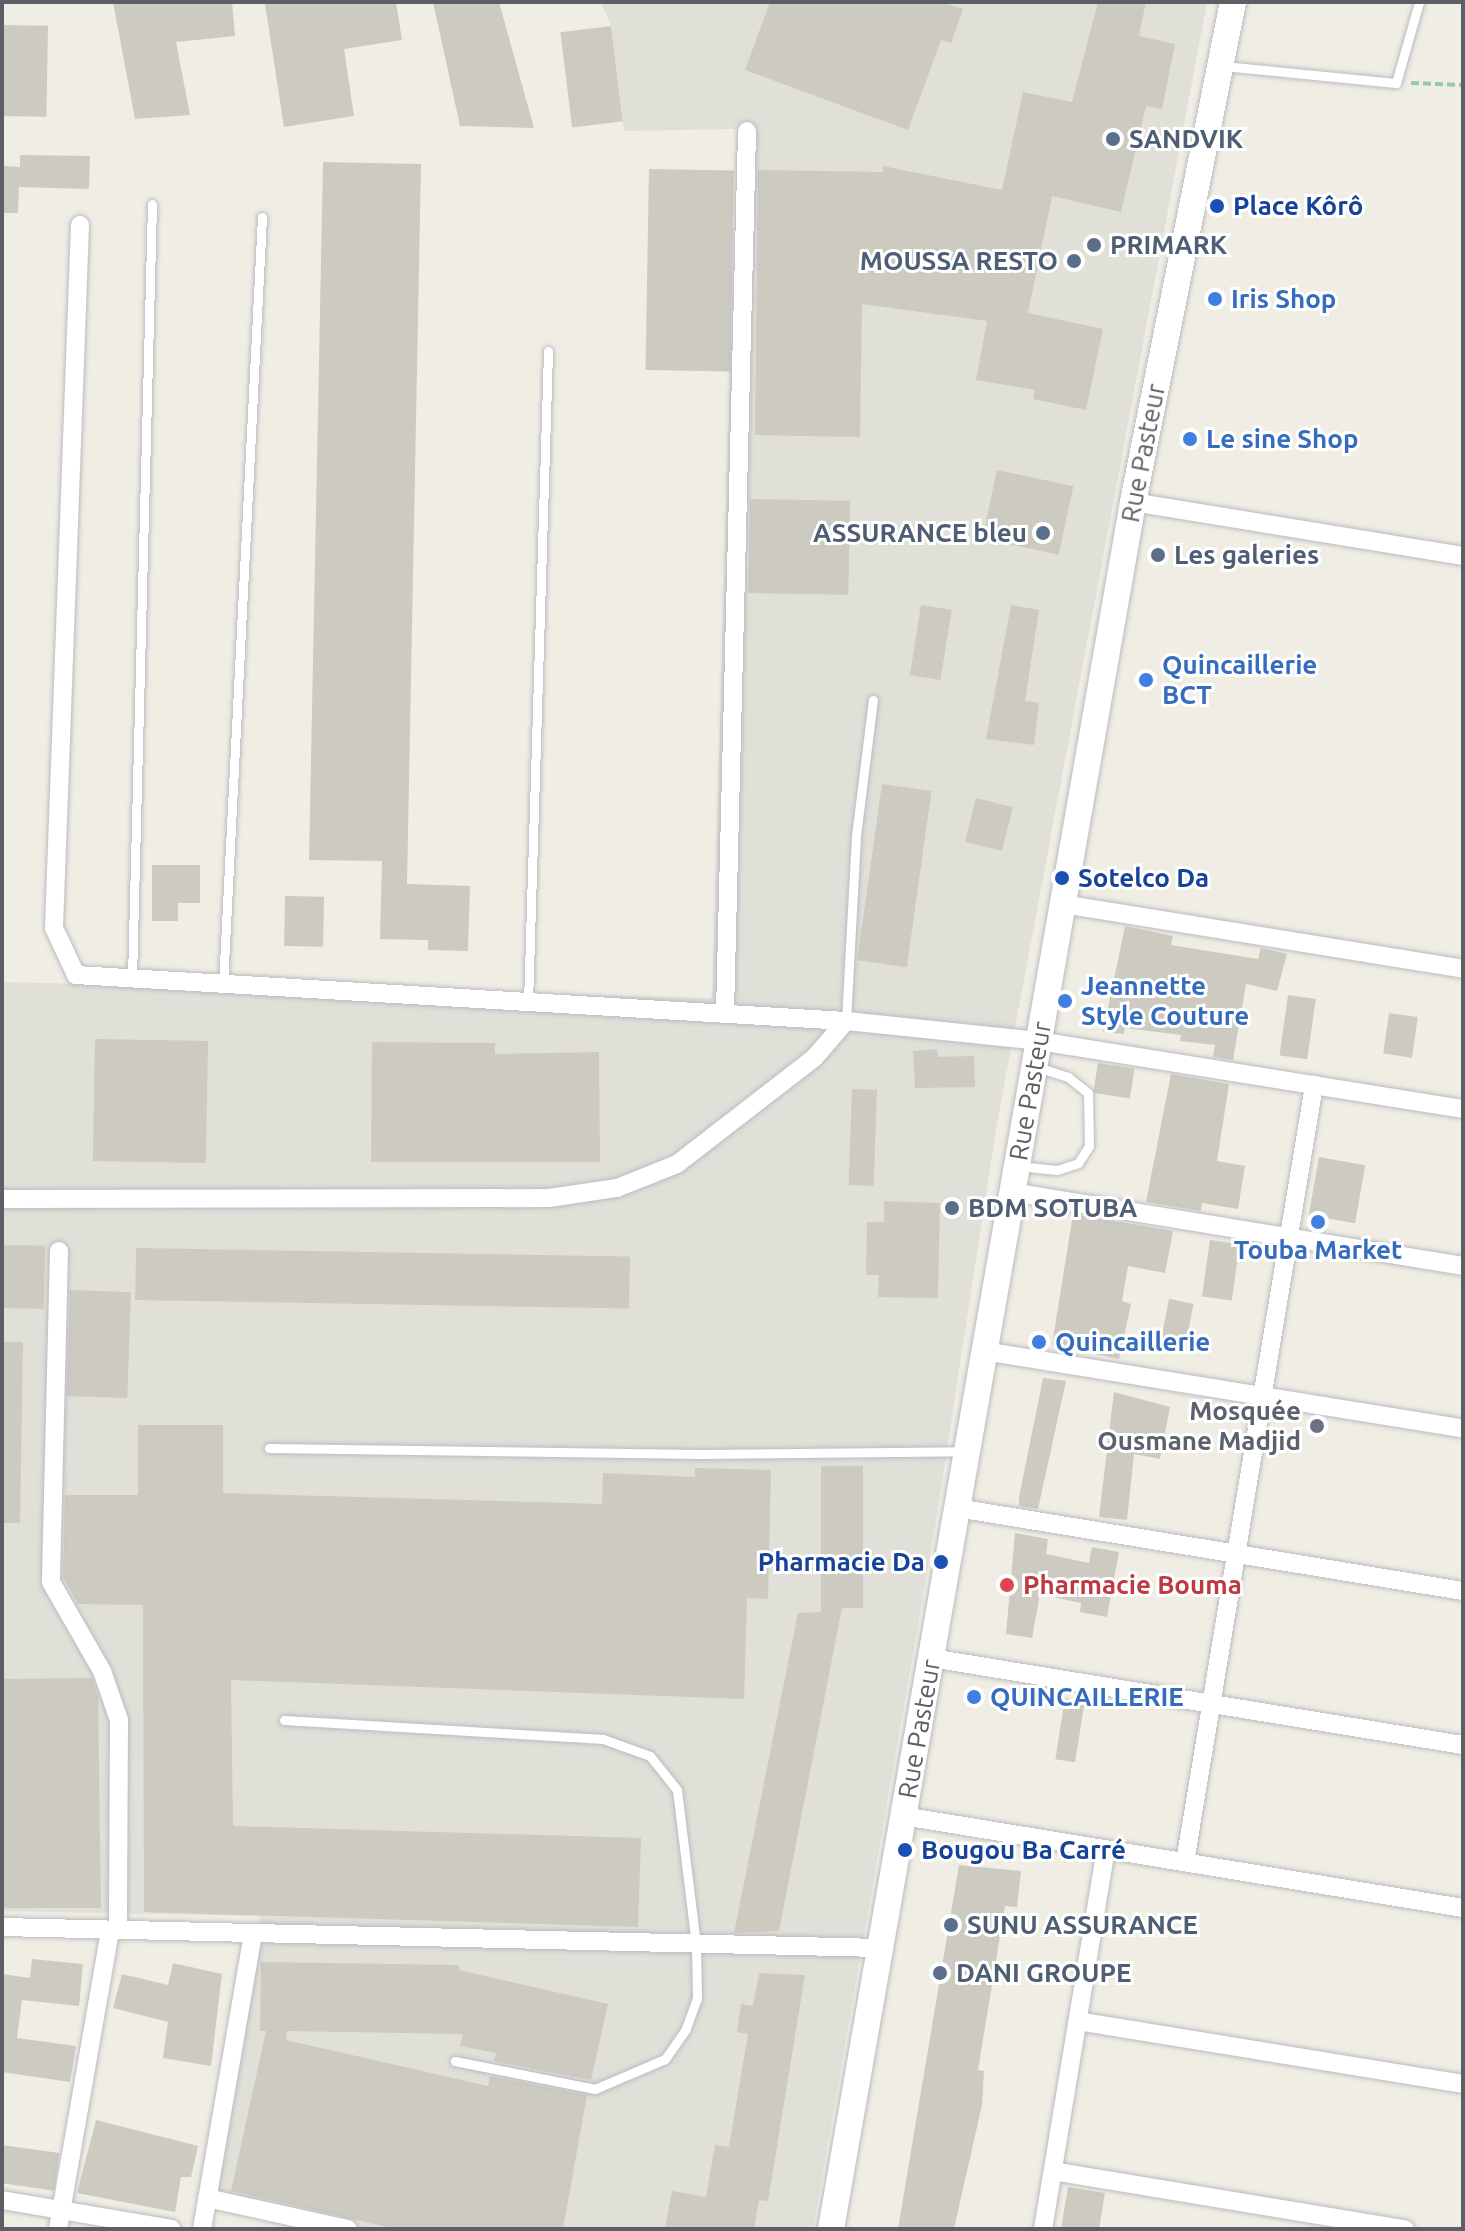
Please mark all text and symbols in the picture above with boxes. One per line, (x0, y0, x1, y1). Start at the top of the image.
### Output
place label: SANDVIK (1129, 123, 1243, 155)
marker: SANDVIK (1104, 130, 1122, 148)
place label: Place Kôrô (1233, 190, 1363, 222)
marker: Place Kôrô (1208, 197, 1226, 215)
place label: PRIMARK (1110, 229, 1227, 261)
marker: PRIMARK (1085, 236, 1103, 254)
place label: MOUSSA RESTO (860, 245, 1058, 277)
marker: MOUSSA RESTO (1065, 252, 1083, 270)
place label: Iris Shop (1231, 283, 1336, 315)
marker: Iris Shop (1206, 290, 1224, 308)
street label: Rue Pasteur (1114, 381, 1172, 525)
place label: Le sine Shop (1206, 423, 1358, 455)
marker: Le sine Shop (1181, 430, 1199, 448)
place label: ASSURANCE bleu (813, 517, 1027, 549)
marker: ASSURANCE bleu (1034, 524, 1052, 542)
place label: Les galeries (1174, 539, 1319, 571)
marker: Les galeries (1149, 546, 1167, 564)
place label: Quincaillerie BCT (1162, 649, 1317, 710)
marker: Quincaillerie BCT (1137, 671, 1155, 689)
place label: Sotelco Da (1078, 862, 1209, 894)
marker: Sotelco Da (1053, 869, 1071, 887)
place label: Jeannette Style Couture (1081, 970, 1249, 1032)
marker: Jeannette Style Couture (1056, 992, 1074, 1010)
street label: Rue Pasteur (1002, 1019, 1058, 1163)
place label: BDM SOTUBA (968, 1192, 1137, 1224)
marker: BDM SOTUBA (943, 1199, 961, 1217)
marker: Touba Market (1309, 1213, 1327, 1231)
place label: Touba Market (1234, 1234, 1402, 1266)
place label: Quincaillerie (1055, 1326, 1210, 1358)
marker: Quincaillerie (1030, 1333, 1048, 1351)
place label: Mosquée Ousmane Madjid (1097, 1395, 1301, 1456)
marker: Mosquée Ousmane Madjid (1308, 1417, 1326, 1435)
place label: Pharmacie Da (758, 1546, 925, 1578)
marker: Pharmacie Da (932, 1553, 950, 1571)
place label: Pharmacie Bouma (1023, 1569, 1242, 1601)
marker: Pharmacie Bouma (998, 1576, 1016, 1594)
street label: Rue Pasteur (891, 1657, 947, 1801)
place label: QUINCAILLERIE (990, 1681, 1184, 1713)
marker: QUINCAILLERIE (965, 1688, 983, 1706)
place label: Bougou Ba Carré (921, 1834, 1126, 1866)
marker: Bougou Ba Carré (896, 1841, 914, 1859)
place label: SUNU ASSURANCE (967, 1909, 1198, 1941)
marker: SUNU ASSURANCE (942, 1916, 960, 1934)
place label: DANI GROUPE (956, 1957, 1131, 1989)
marker: DANI GROUPE (931, 1964, 949, 1982)

